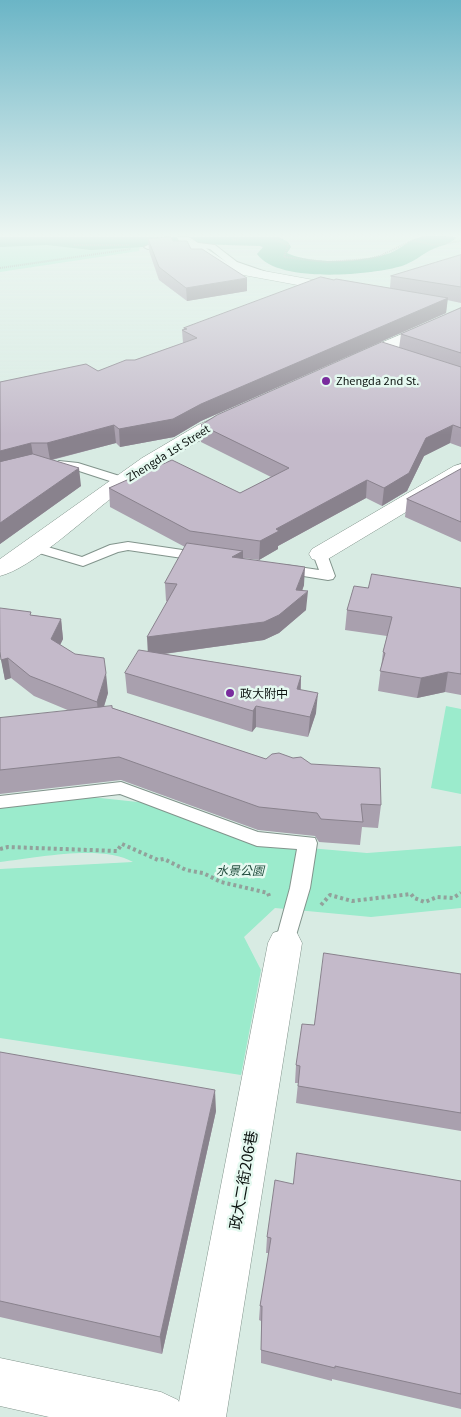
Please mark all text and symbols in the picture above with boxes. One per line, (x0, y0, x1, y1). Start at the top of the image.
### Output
place label: Zhengda 2nd St. (336, 374, 419, 388)
marker: Zhengda 2nd St. (320, 375, 332, 387)
street label: Zhengda 1st Street (124, 422, 212, 484)
place label: 政大附中 (240, 686, 288, 700)
marker: 政大附中 (224, 687, 236, 699)
park label: 水景公園 (216, 863, 264, 877)
street label: 政大二街206巷 (225, 1129, 261, 1231)

